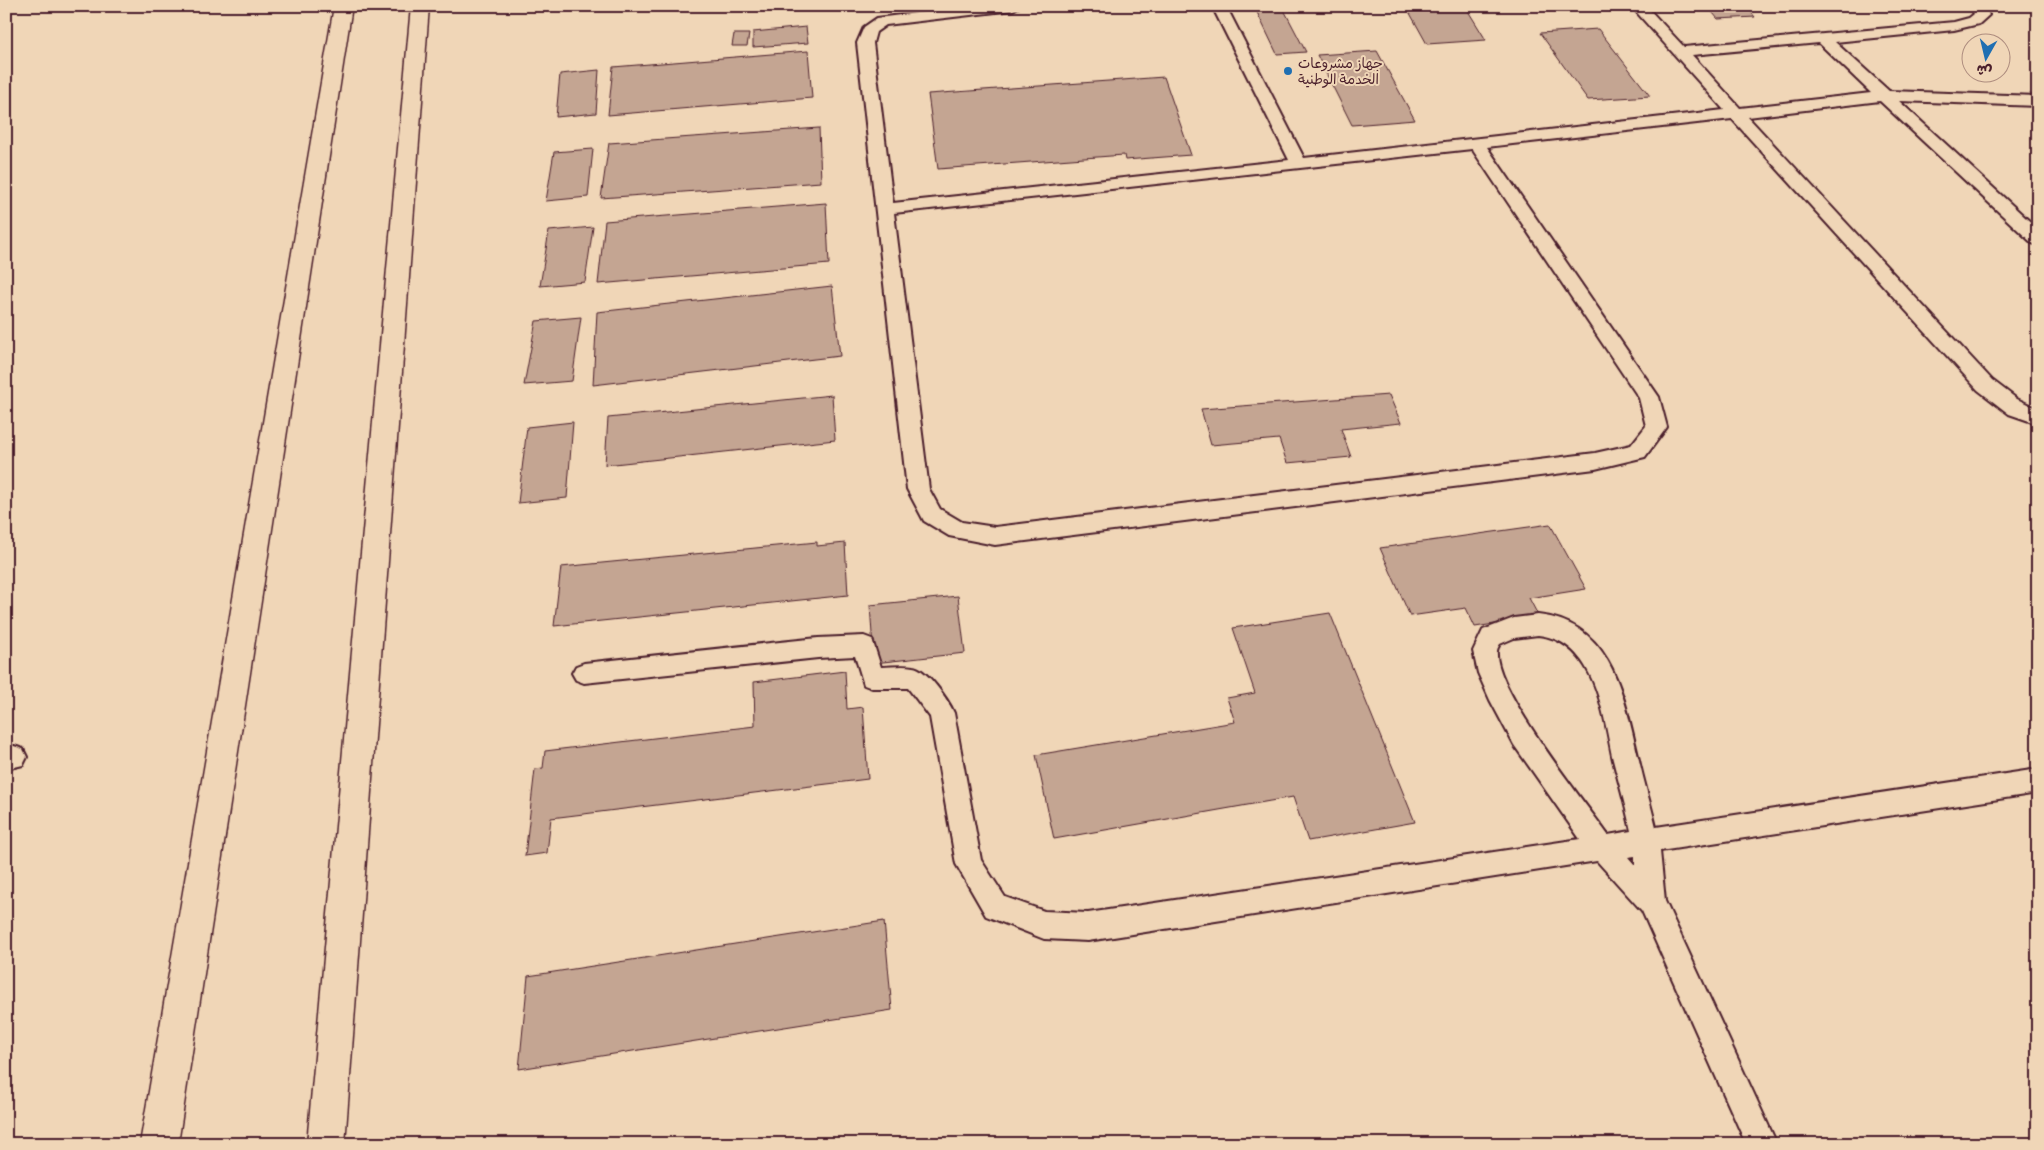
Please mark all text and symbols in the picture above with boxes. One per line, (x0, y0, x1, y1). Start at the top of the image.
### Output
north arrow (1962, 32, 2012, 82)
place label: جهاز مشروعات الخدمة الوطنية (1298, 55, 1383, 88)
text: ش (1975, 61, 1993, 80)
marker: جهاز مشروعات الخدمة الوطنية (1282, 65, 1294, 77)

